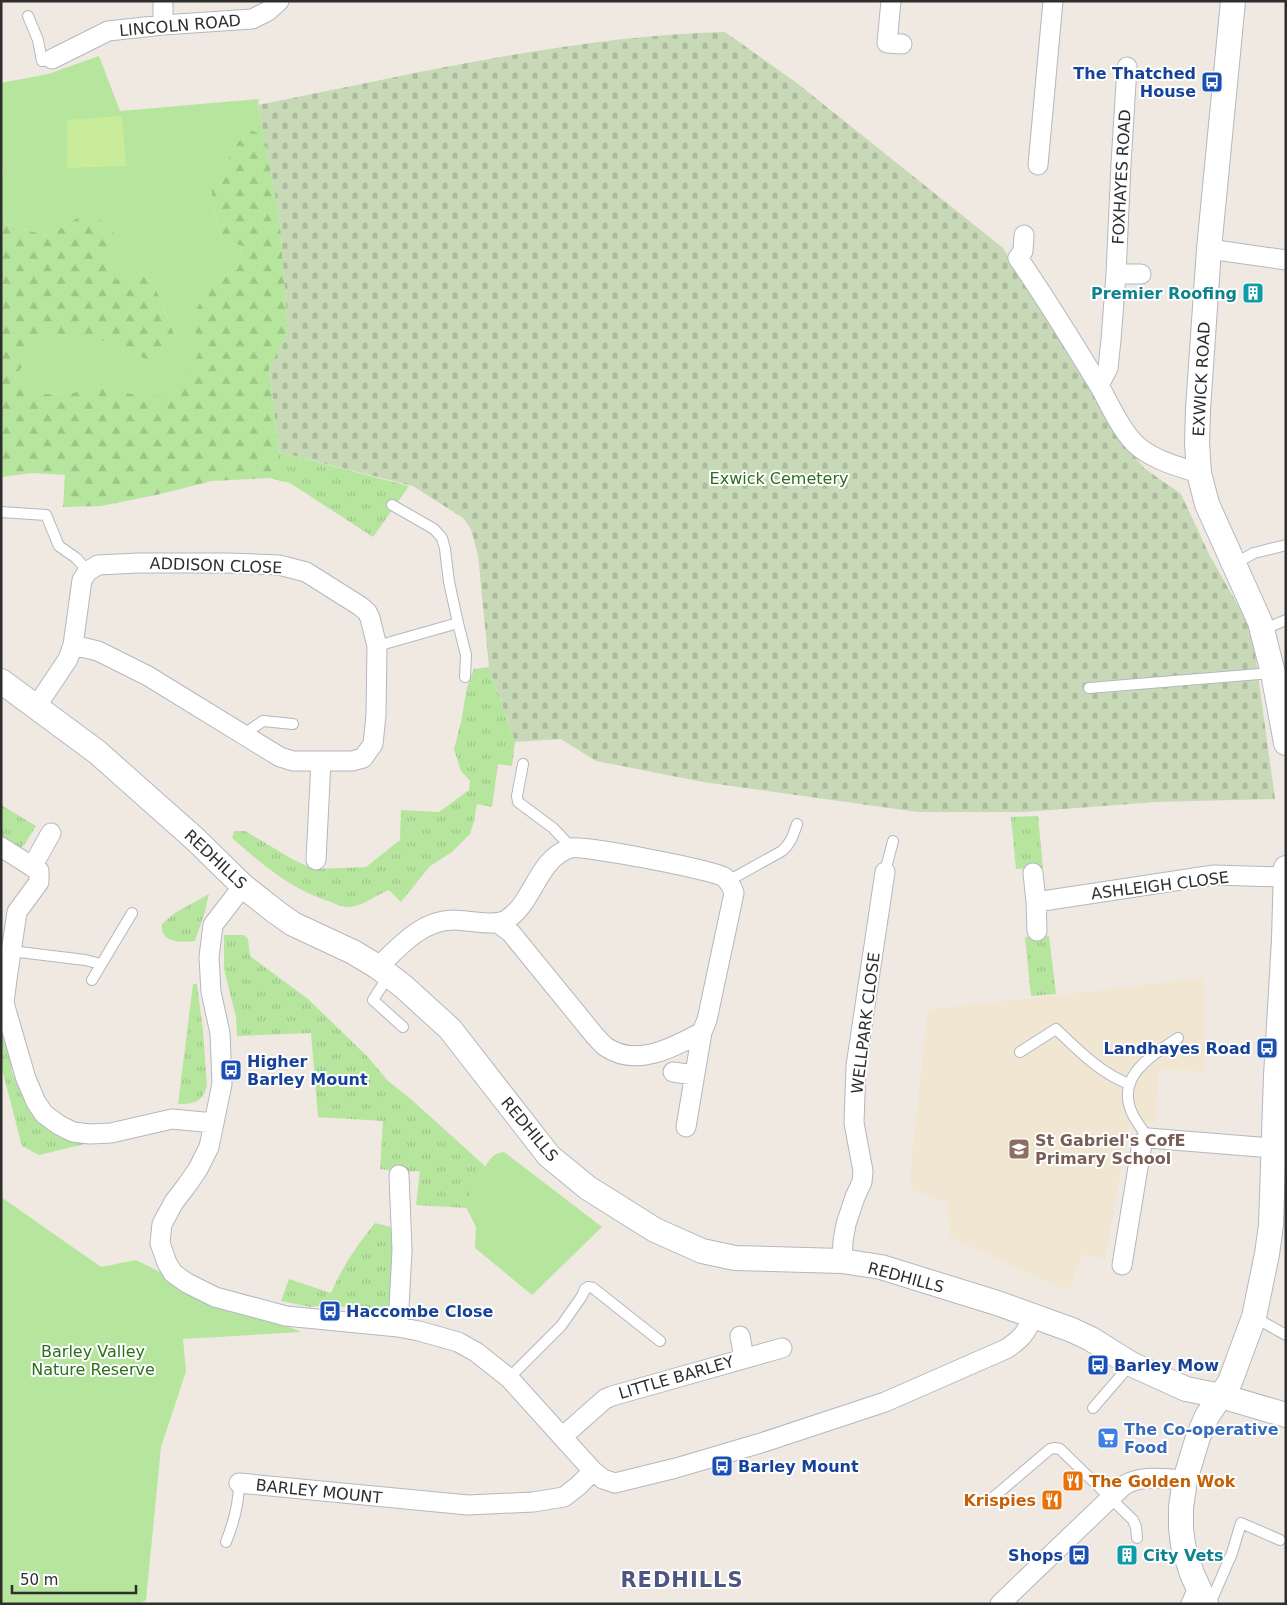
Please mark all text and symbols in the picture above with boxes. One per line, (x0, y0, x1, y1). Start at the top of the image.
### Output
street label: LINCOLN ROAD (118, 11, 242, 40)
place label: The Thatched House (1073, 64, 1196, 101)
bus stop icon: The Thatched House (1200, 70, 1224, 94)
street label: FOXHAYES ROAD (1108, 109, 1135, 245)
building icon: Premier Roofing (1241, 281, 1265, 305)
place label: Premier Roofing (1091, 284, 1237, 303)
street label: EXWICK ROAD (1189, 321, 1214, 437)
park label: Exwick Cemetery (710, 469, 848, 488)
street label: ADDISON CLOSE (149, 554, 283, 577)
street label: REDHILLS (181, 826, 251, 893)
street label: ASHLEIGH CLOSE (1090, 868, 1230, 903)
street label: WELLPARK CLOSE (847, 951, 884, 1095)
bus stop icon: Landhayes Road (1255, 1036, 1279, 1060)
place label: Landhayes Road (1104, 1039, 1251, 1058)
place label: Higher Barley Mount (247, 1052, 368, 1089)
bus stop icon: Higher Barley Mount (219, 1058, 243, 1082)
street label: REDHILLS (497, 1093, 562, 1165)
place label: St Gabriel's CofE Primary School (1035, 1131, 1185, 1168)
school or university icon: St Gabriel's CofE Primary School (1007, 1137, 1031, 1161)
street label: REDHILLS (866, 1258, 946, 1297)
bus stop icon: Haccombe Close (318, 1299, 342, 1323)
place label: Haccombe Close (346, 1302, 493, 1321)
park label: Barley Valley Nature Reserve (31, 1342, 155, 1379)
street label: LITTLE BARLEY (616, 1352, 736, 1403)
bus stop icon: Barley Mow (1086, 1353, 1110, 1377)
place label: Barley Mow (1114, 1356, 1219, 1375)
place label: The Co-operative Food (1124, 1420, 1279, 1457)
supermarket icon: The Co-operative Food (1096, 1426, 1120, 1450)
bus stop icon: Barley Mount (710, 1454, 734, 1478)
place label: Barley Mount (738, 1457, 859, 1476)
restaurant icon: The Golden Wok (1061, 1469, 1085, 1493)
place label: The Golden Wok (1089, 1472, 1236, 1491)
street label: BARLEY MOUNT (255, 1475, 383, 1508)
restaurant icon: Krispies (1040, 1488, 1064, 1512)
place label: Krispies (963, 1491, 1036, 1510)
bus stop icon: Shops (1067, 1543, 1091, 1567)
building icon: City Vets (1115, 1543, 1139, 1567)
place label: Shops (1008, 1546, 1063, 1565)
place label: City Vets (1143, 1546, 1223, 1565)
scale bar (12, 1562, 136, 1594)
district label: REDHILLS (620, 1568, 744, 1592)
text: 50 m (20, 1571, 58, 1589)

